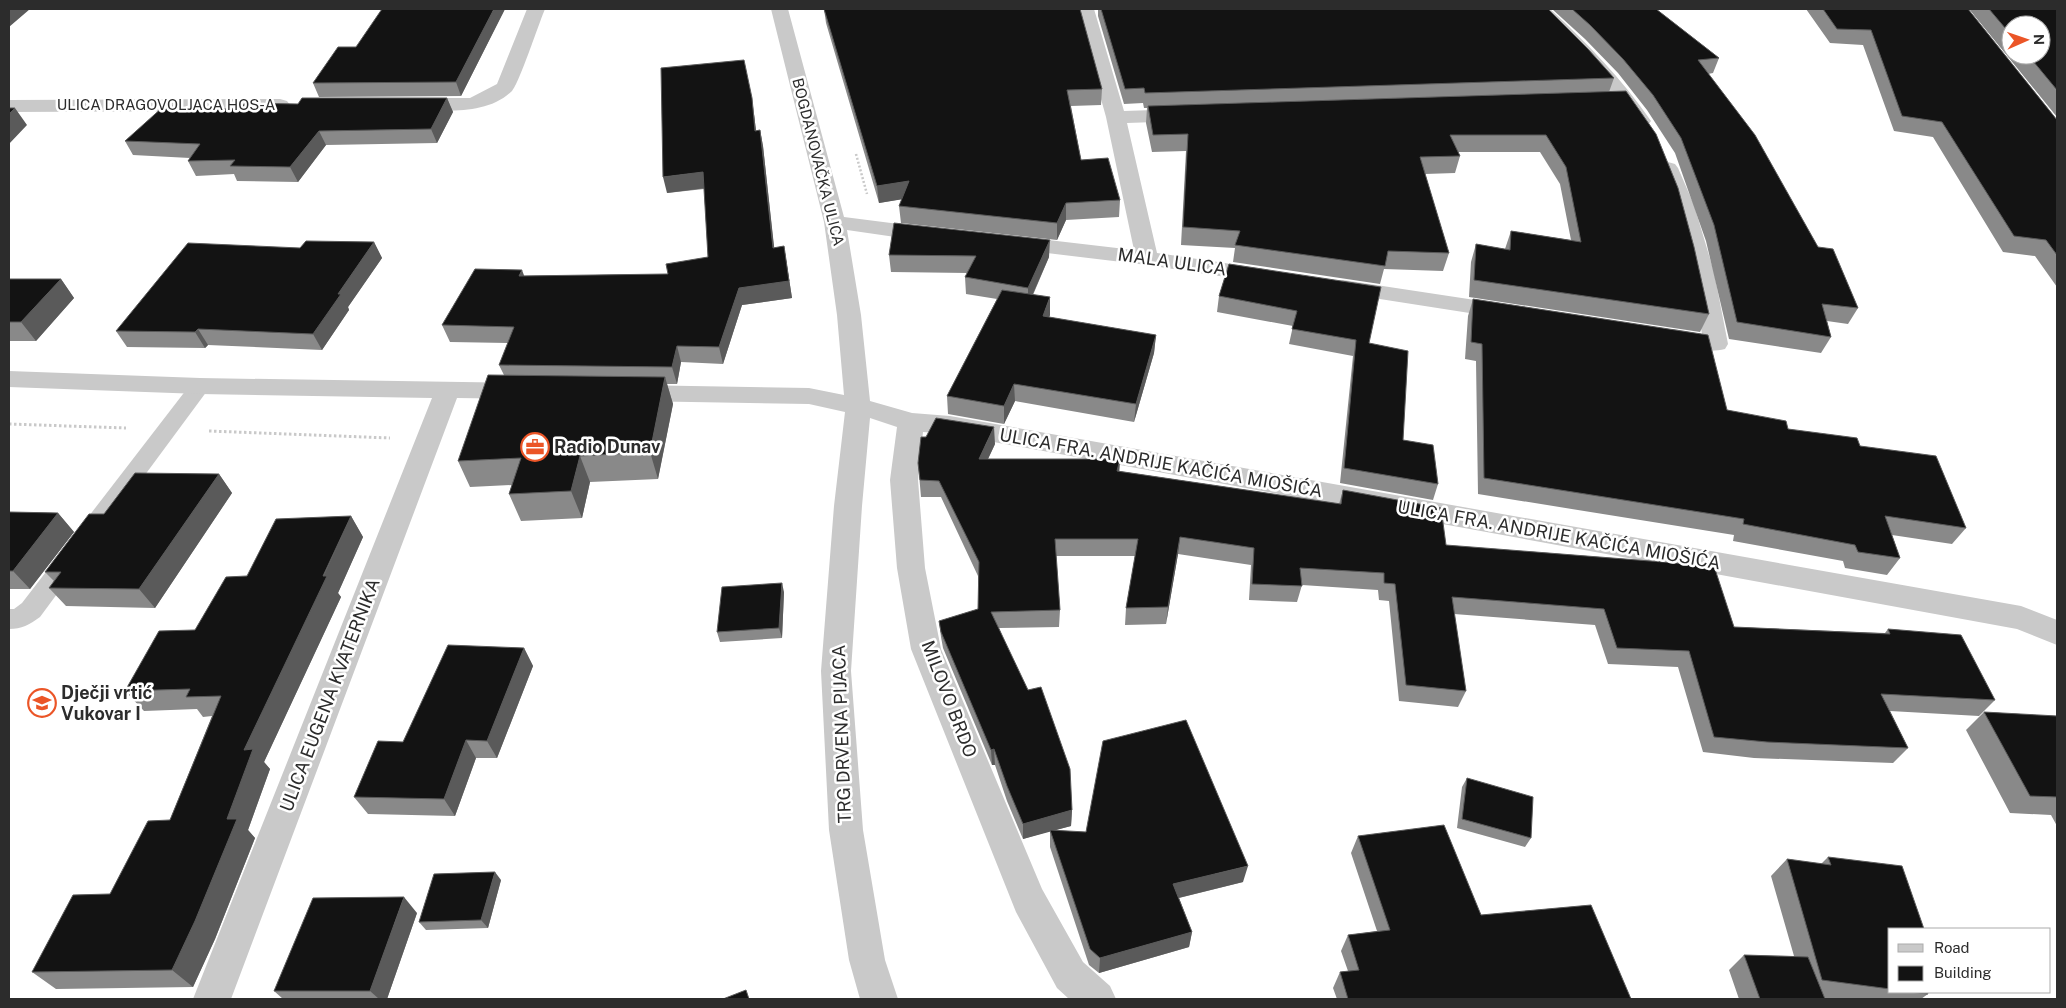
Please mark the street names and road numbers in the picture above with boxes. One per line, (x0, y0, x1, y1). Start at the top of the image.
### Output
street label: BOGDANOVAČKA ULICA (789, 76, 848, 248)
street label: ULICA DRAGOVOLJACA HOS-A (57, 96, 276, 113)
street label: MALA ULICA (1116, 243, 1228, 280)
street label: ULICA FRA. ANDRIJE KAČIĆA MIOŠIĆA (998, 423, 1325, 501)
street label: ULICA FRA. ANDRIJE KAČIĆA MIOŠIĆA (1396, 495, 1723, 573)
street label: ULICA EUGENA KVATERNIKA (275, 575, 384, 814)
street label: MILOVO BRDO (918, 637, 981, 760)
street label: TRG DRVENA PIJACA (828, 644, 855, 824)

